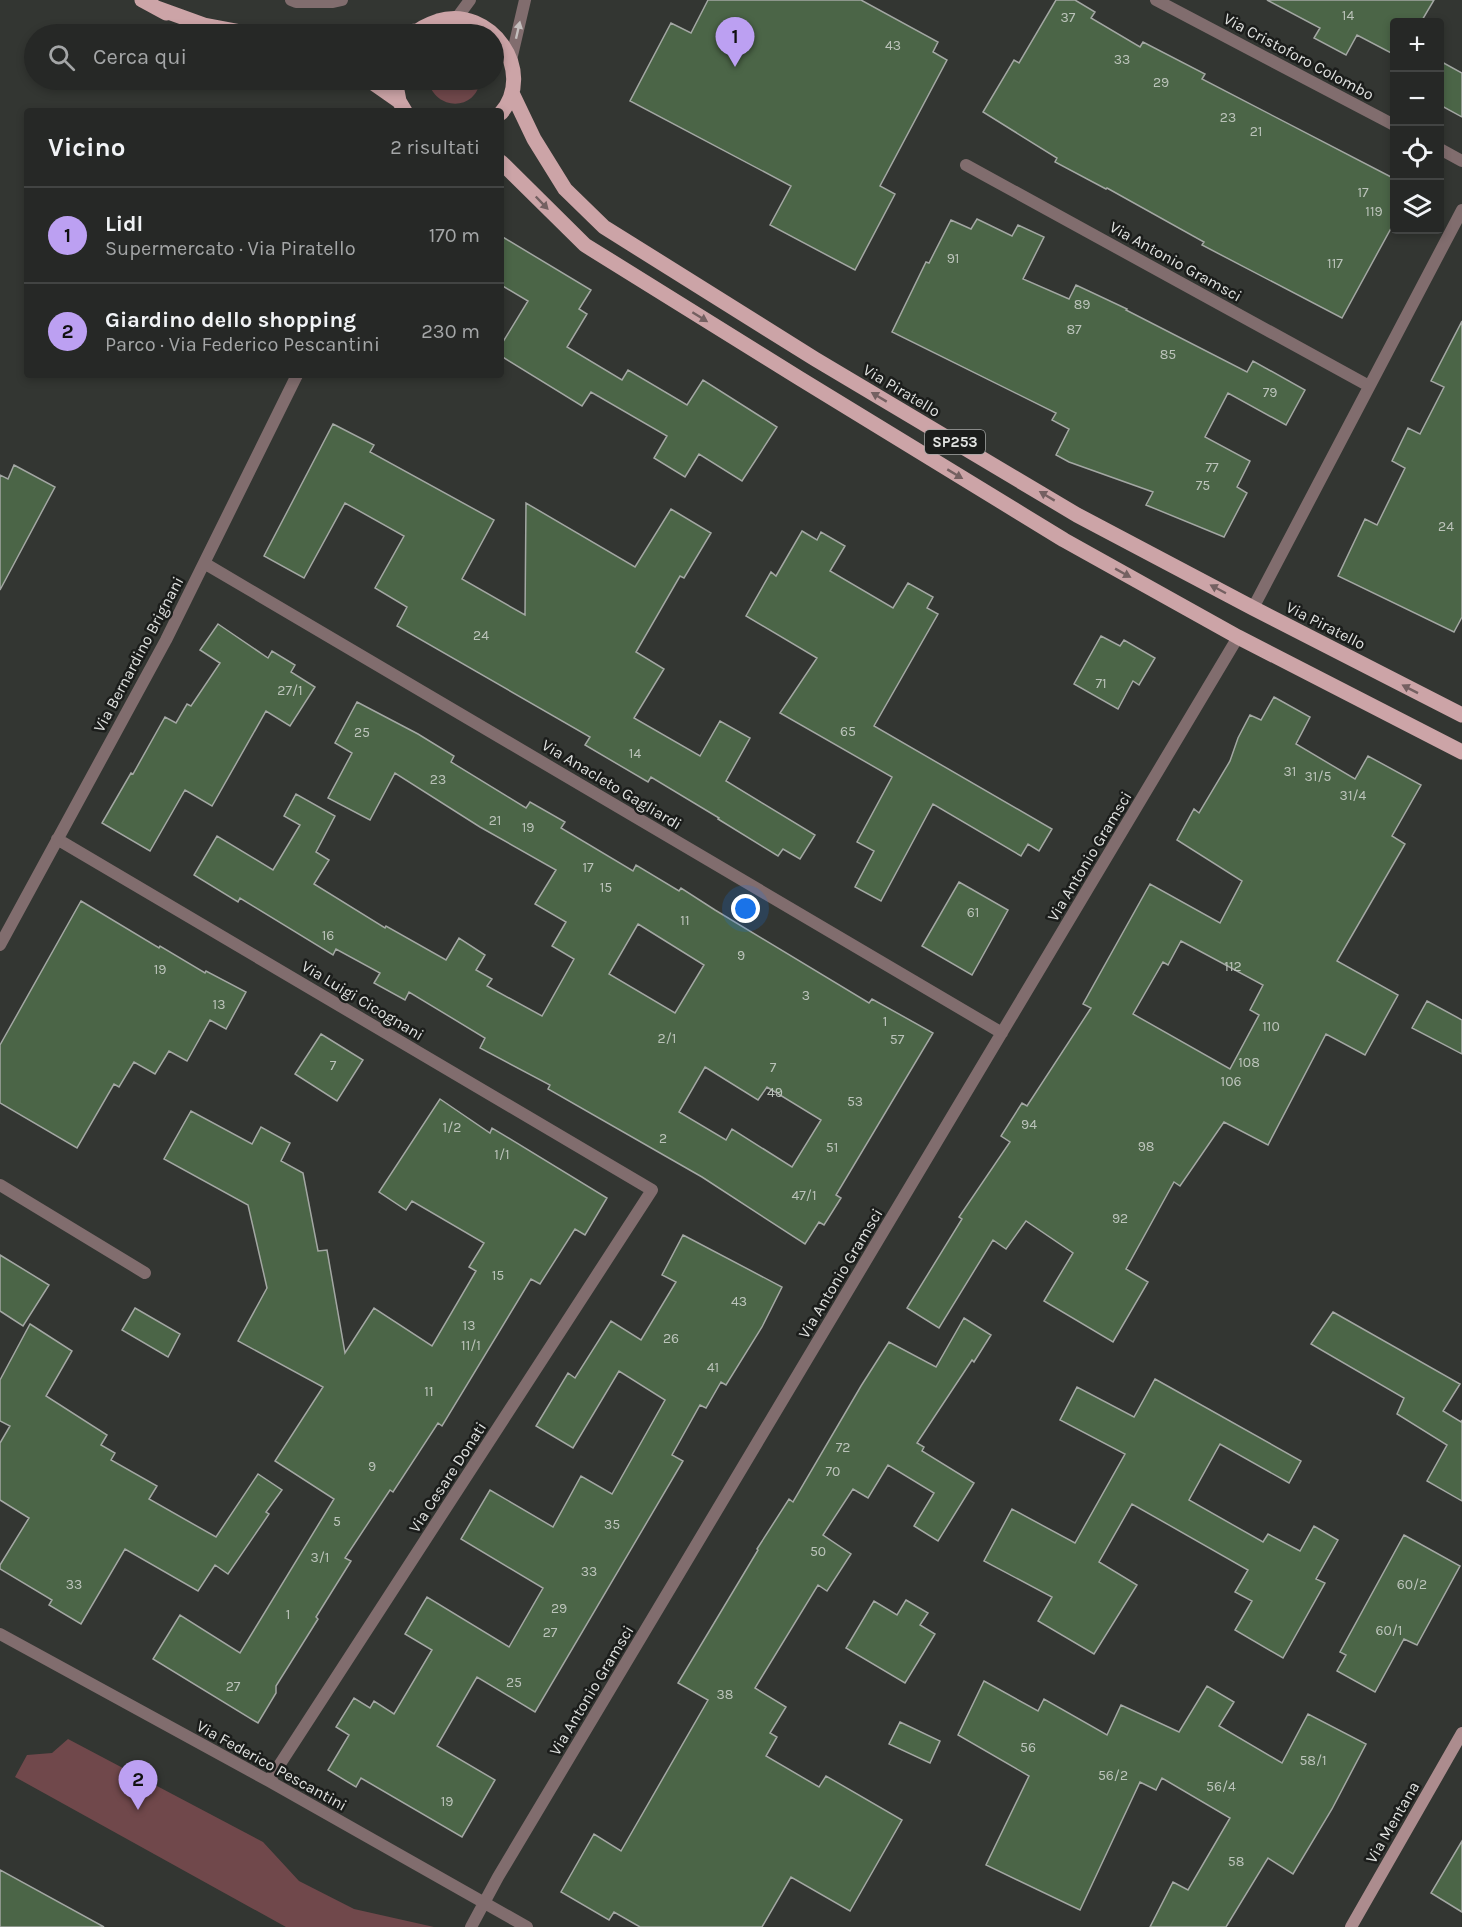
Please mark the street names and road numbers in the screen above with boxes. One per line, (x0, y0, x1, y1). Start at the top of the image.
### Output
street label: Via Cristoforo Colombo (1220, 9, 1377, 104)
street label: Via Antonio Gramsci (1106, 217, 1245, 306)
street label: Via Piratello (860, 360, 944, 421)
road number: SP253 (925, 430, 985, 454)
street label: Via Bernardino Brignani (89, 573, 188, 735)
street label: Via Piratello (1283, 597, 1369, 654)
street label: Via Anacleto Gagliardi (538, 735, 685, 834)
street label: Via Antonio Gramsci (1043, 788, 1136, 925)
street label: Via Luigi Cicognani (298, 956, 427, 1044)
street label: Via Antonio Gramsci (794, 1205, 887, 1342)
street label: Via Cesare Donati (405, 1418, 490, 1536)
street label: Via Antonio Gramsci (545, 1622, 638, 1759)
street label: Via Federico Pescantini (193, 1716, 350, 1815)
street label: Via Mentana (1361, 1778, 1423, 1866)

